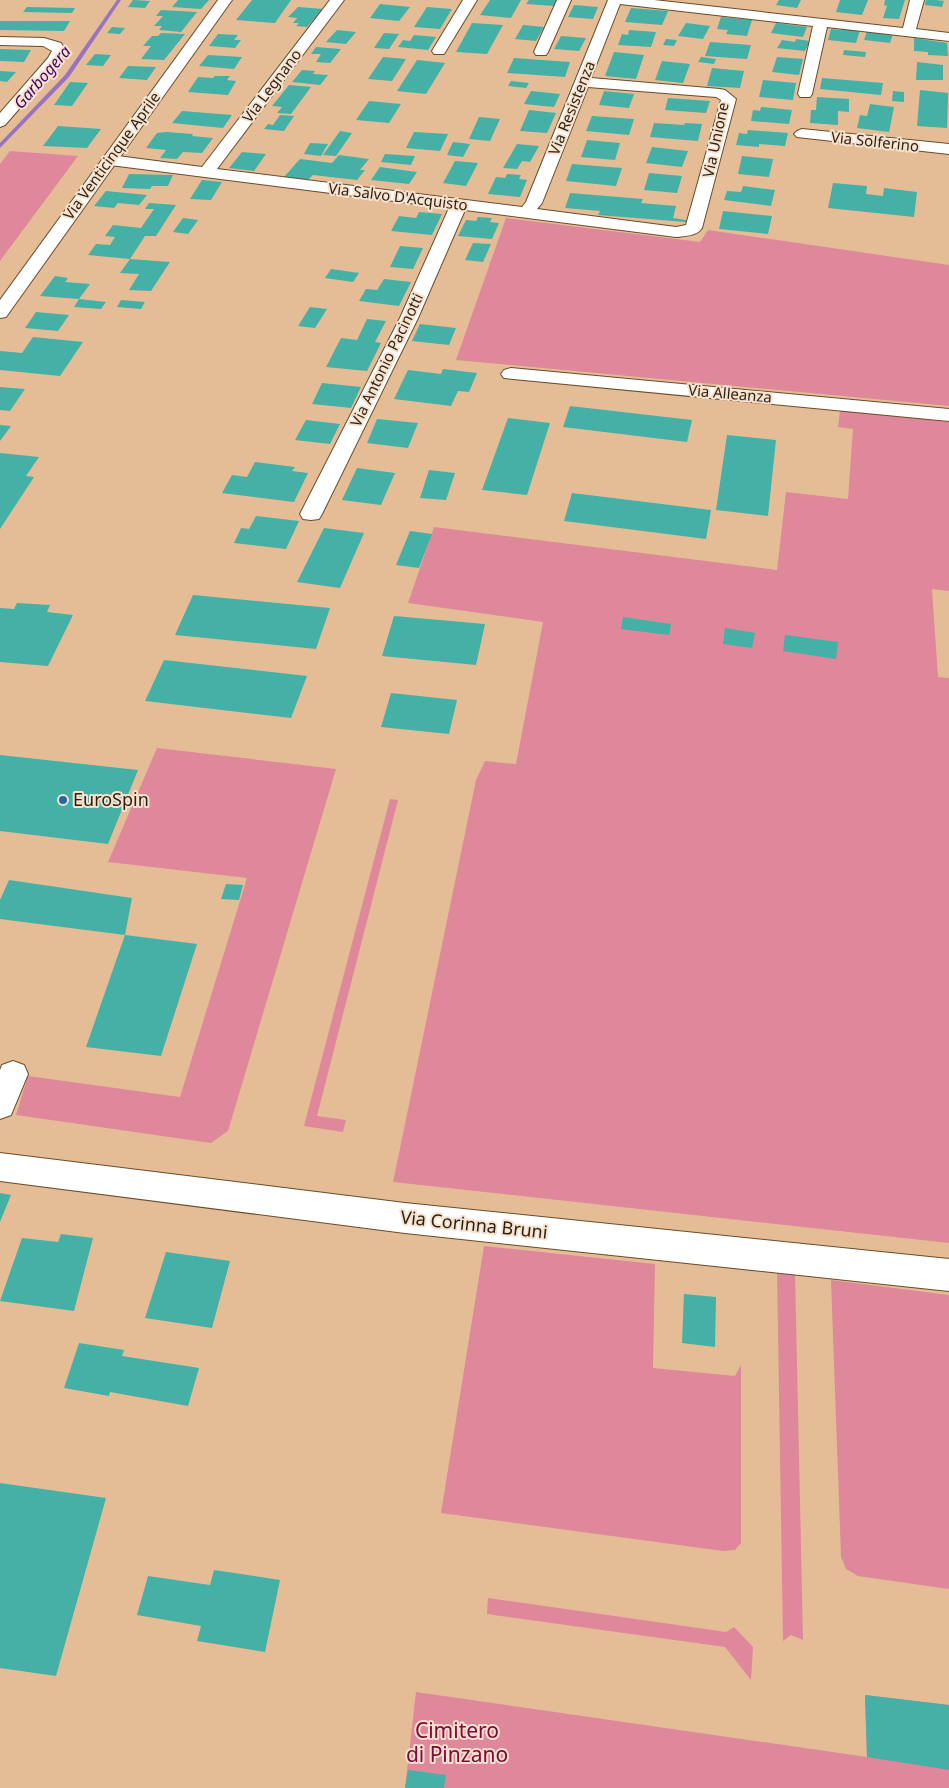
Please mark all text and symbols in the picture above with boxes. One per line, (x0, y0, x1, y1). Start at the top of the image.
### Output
water label: Garbogera (8, 41, 76, 113)
street label: Via Legnano (237, 45, 305, 126)
street label: Via Resistenza (543, 58, 599, 158)
street label: Via Venticinque Aprile (58, 88, 164, 223)
street label: Via Unione (697, 100, 733, 179)
street label: Via Solferino (830, 126, 920, 156)
street label: Via Salvo D'Acquisto (327, 178, 469, 214)
street label: Via Antonio Pacinotti (345, 289, 427, 430)
street label: Via Alleanza (687, 379, 773, 407)
place label: EuroSpin (73, 787, 149, 811)
marker: EuroSpin (57, 794, 69, 806)
street label: Via Corinna Bruni (399, 1204, 549, 1244)
park label: Cimitero di Pinzano (406, 1716, 508, 1768)

